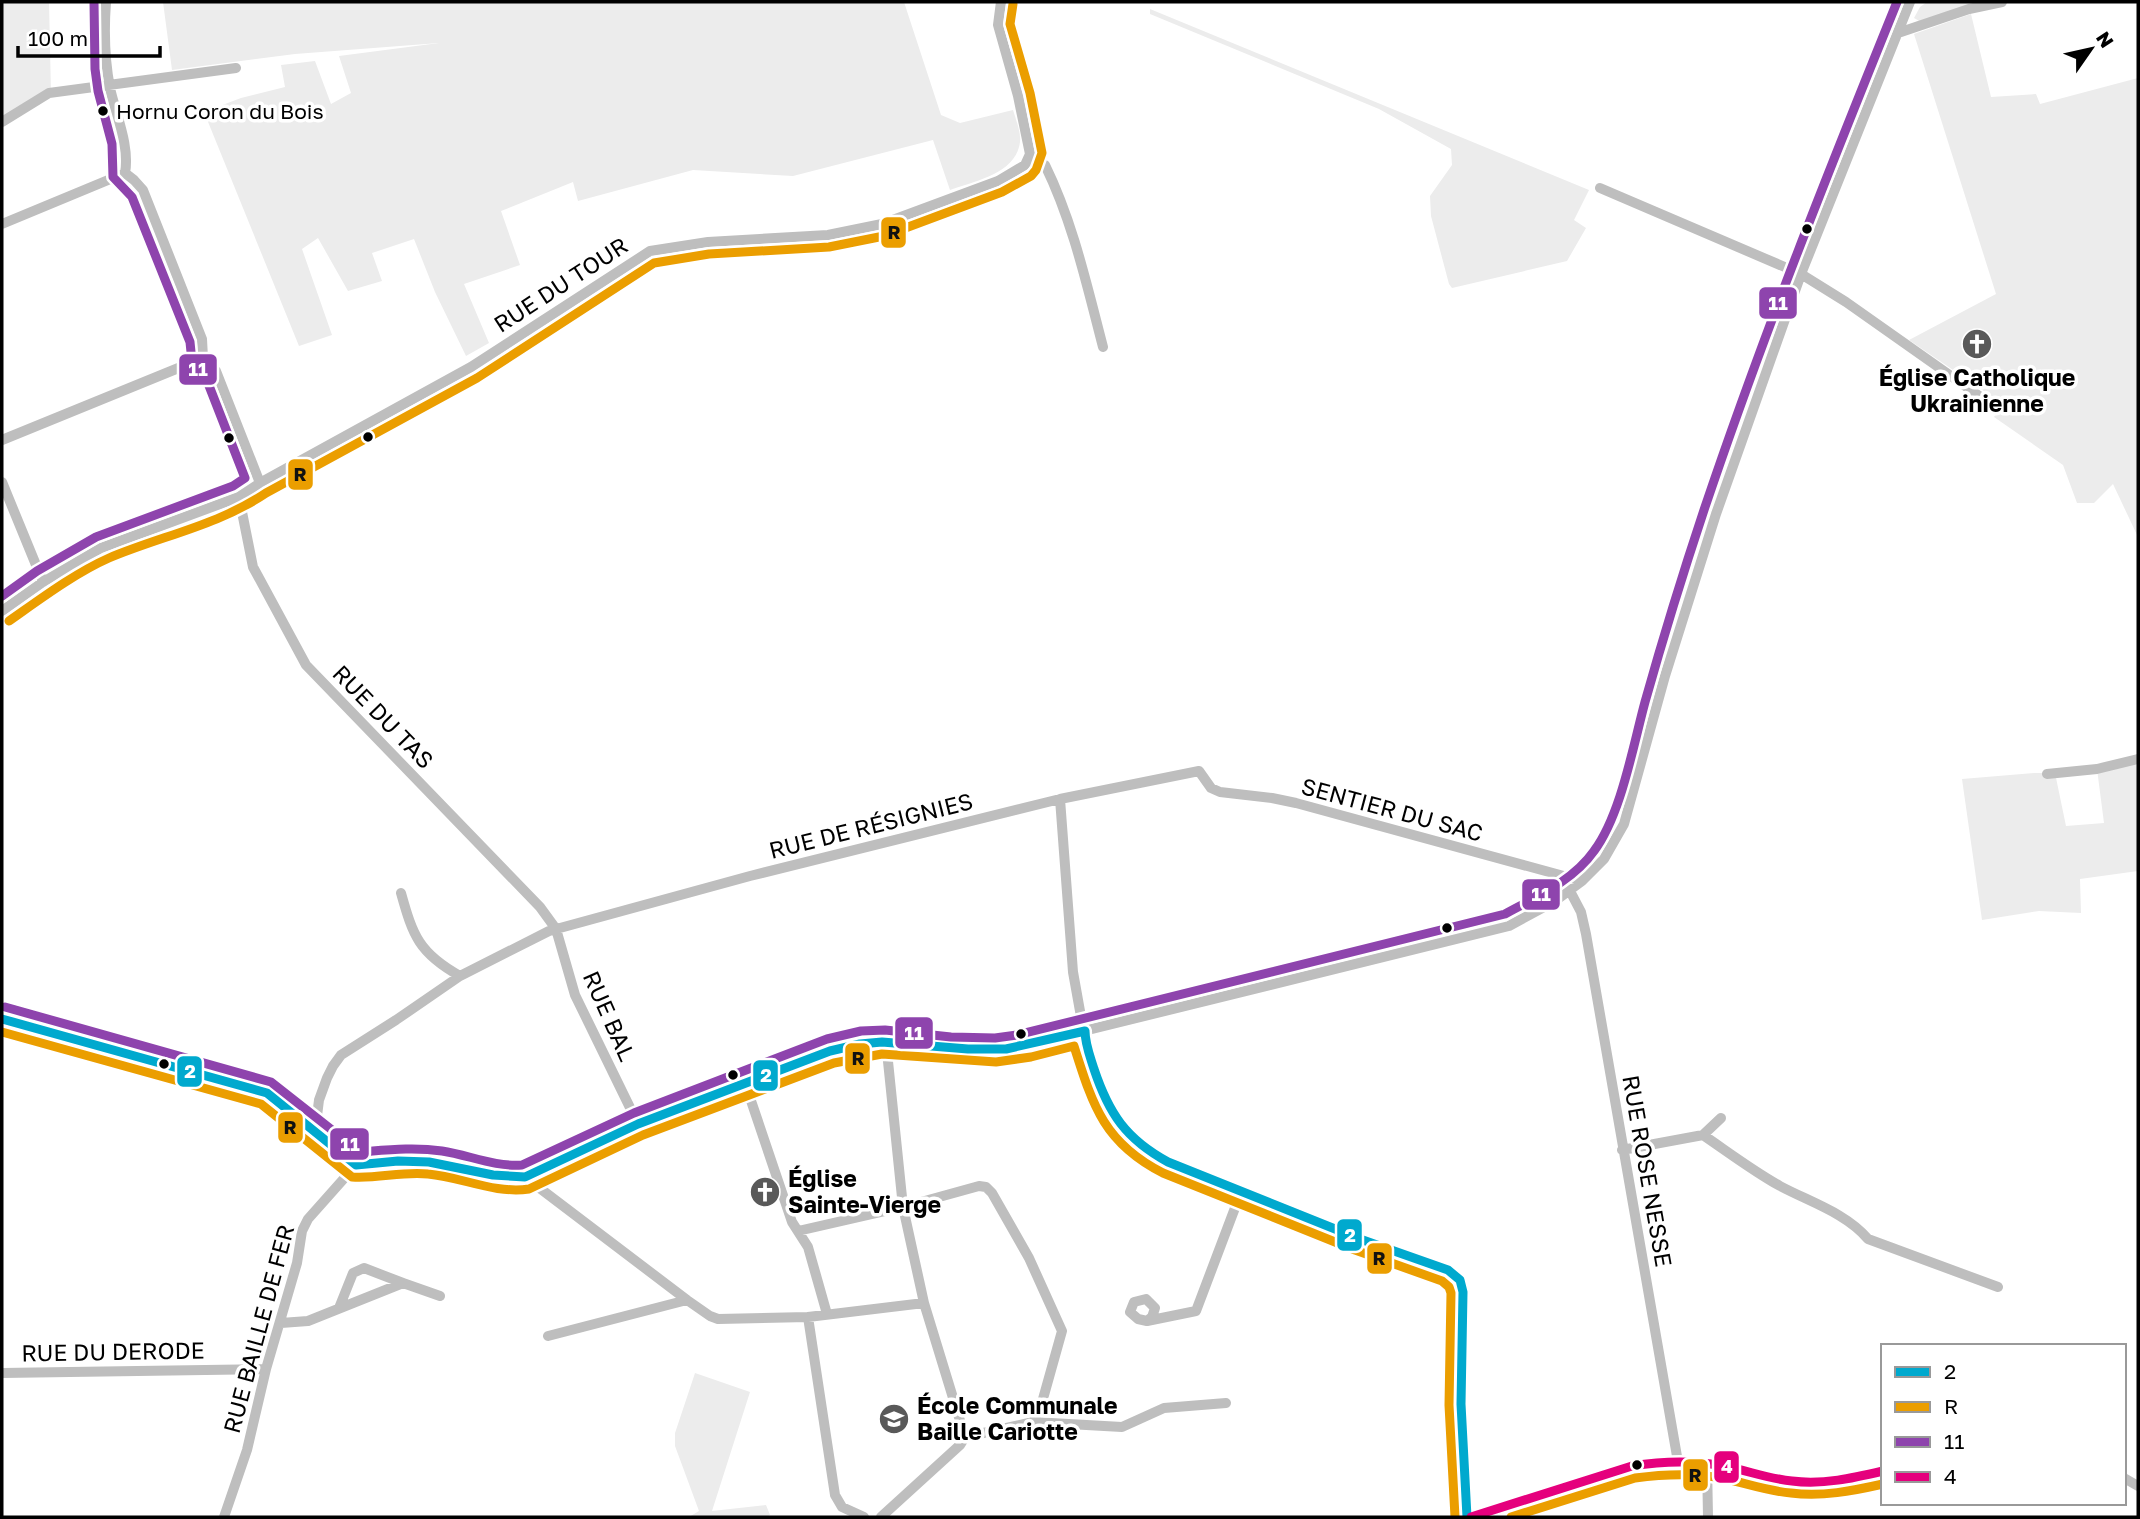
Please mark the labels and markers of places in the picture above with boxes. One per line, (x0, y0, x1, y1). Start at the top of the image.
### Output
place label: Hornu Coron du Bois (116, 98, 324, 124)
marker: Hornu Coron du Bois (96, 104, 110, 118)
unlabelled marker (1800, 222, 1814, 236)
church icon: Église Catholique Ukrainienne (1960, 327, 1994, 361)
place label: Église Catholique Ukrainienne (1879, 363, 2075, 417)
unlabelled marker (361, 430, 375, 444)
unlabelled marker (222, 431, 236, 445)
unlabelled marker (1440, 921, 1454, 935)
unlabelled marker (1014, 1027, 1028, 1041)
unlabelled marker (157, 1057, 171, 1071)
unlabelled marker (726, 1068, 740, 1082)
place label: Église Sainte-Vierge (788, 1164, 941, 1218)
church icon: Église Sainte-Vierge (748, 1175, 782, 1209)
place label: École Communale Baille Cariotte (917, 1391, 1118, 1445)
school or university icon: École Communale Baille Cariotte (877, 1402, 911, 1436)
unlabelled marker (1630, 1458, 1644, 1472)

